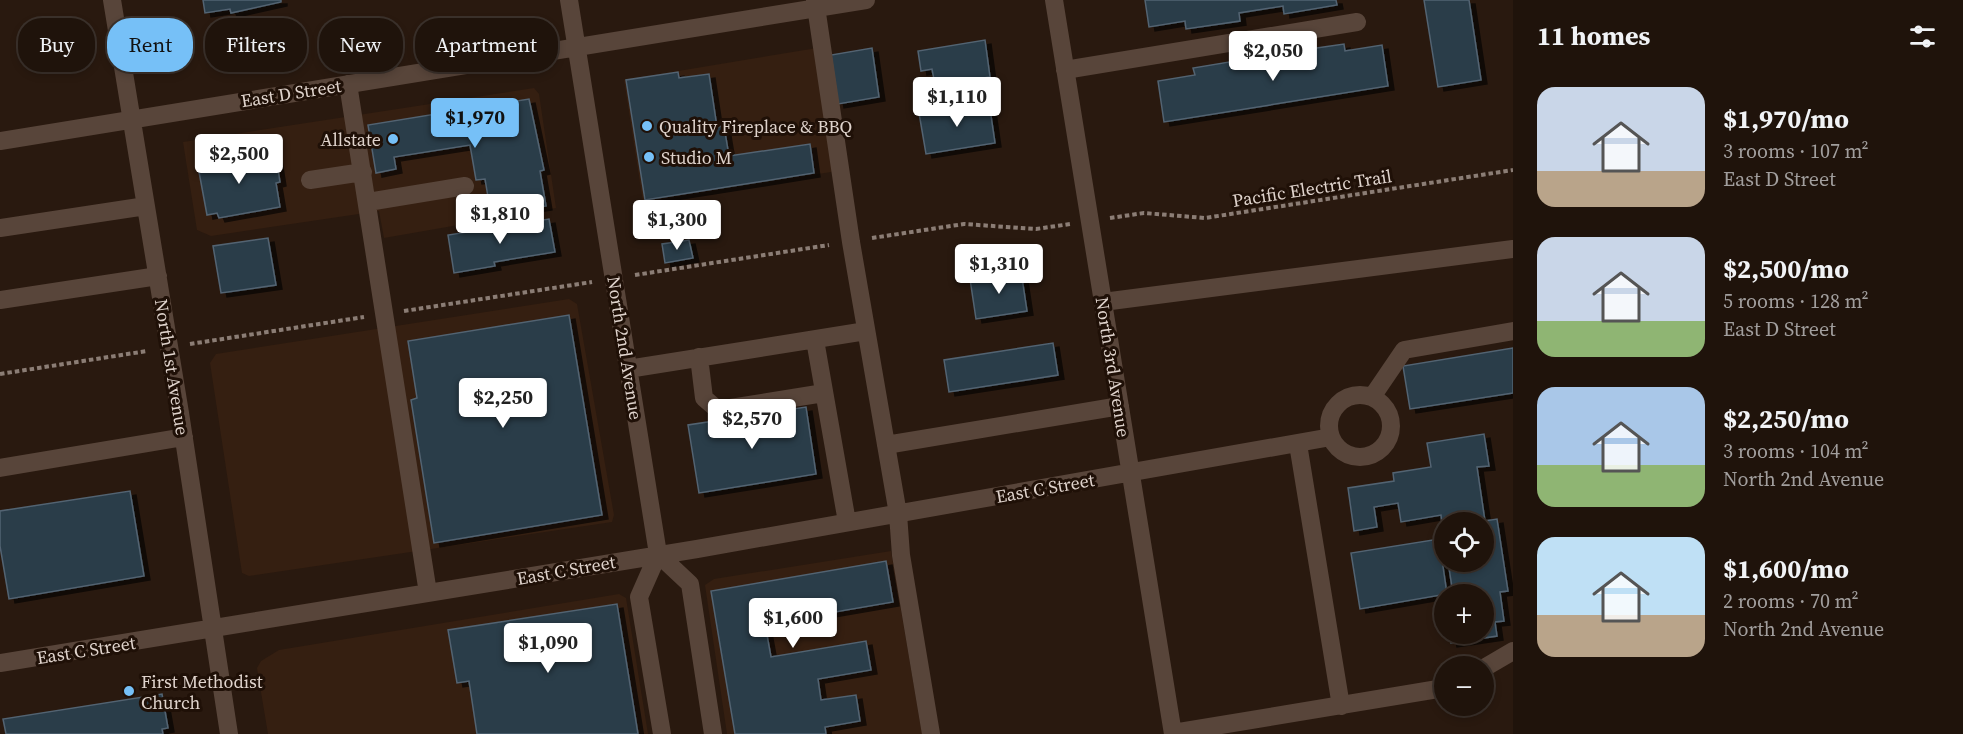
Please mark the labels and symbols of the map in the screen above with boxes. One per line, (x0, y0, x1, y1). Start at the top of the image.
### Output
pin: $2,050 (1224, 31, 1322, 82)
street label: East D Street (239, 73, 343, 113)
pin: $1,110 (908, 77, 1006, 128)
pin: $1,970 (426, 98, 524, 149)
place label: Quality Fireplace & BBQ (659, 114, 852, 139)
marker: Quality Fireplace & BBQ (640, 119, 654, 133)
place label: Allstate (320, 127, 381, 152)
marker: Allstate (386, 132, 400, 146)
pin: $2,500 (190, 134, 288, 185)
place label: Studio M (661, 145, 732, 170)
marker: Studio M (642, 150, 656, 164)
street label: Pacific Electric Trail (1230, 163, 1394, 213)
pin: $1,810 (451, 194, 549, 245)
pin: $1,300 (628, 200, 726, 251)
pin: $1,310 (950, 244, 1048, 295)
street label: North 2nd Avenue (601, 274, 649, 422)
street label: North 3rd Avenue (1090, 295, 1136, 439)
street label: North 1st Avenue (149, 297, 195, 437)
pin: $2,250 (454, 378, 552, 429)
pin: $2,570 (703, 399, 801, 450)
street label: East C Street (994, 467, 1097, 509)
street label: East C Street (515, 549, 618, 591)
pin: $1,600 (744, 598, 842, 649)
pin: $1,090 (499, 623, 597, 674)
street label: East C Street (35, 630, 137, 670)
place label: First Methodist Church (141, 669, 263, 715)
marker: First Methodist Church (122, 684, 136, 698)

